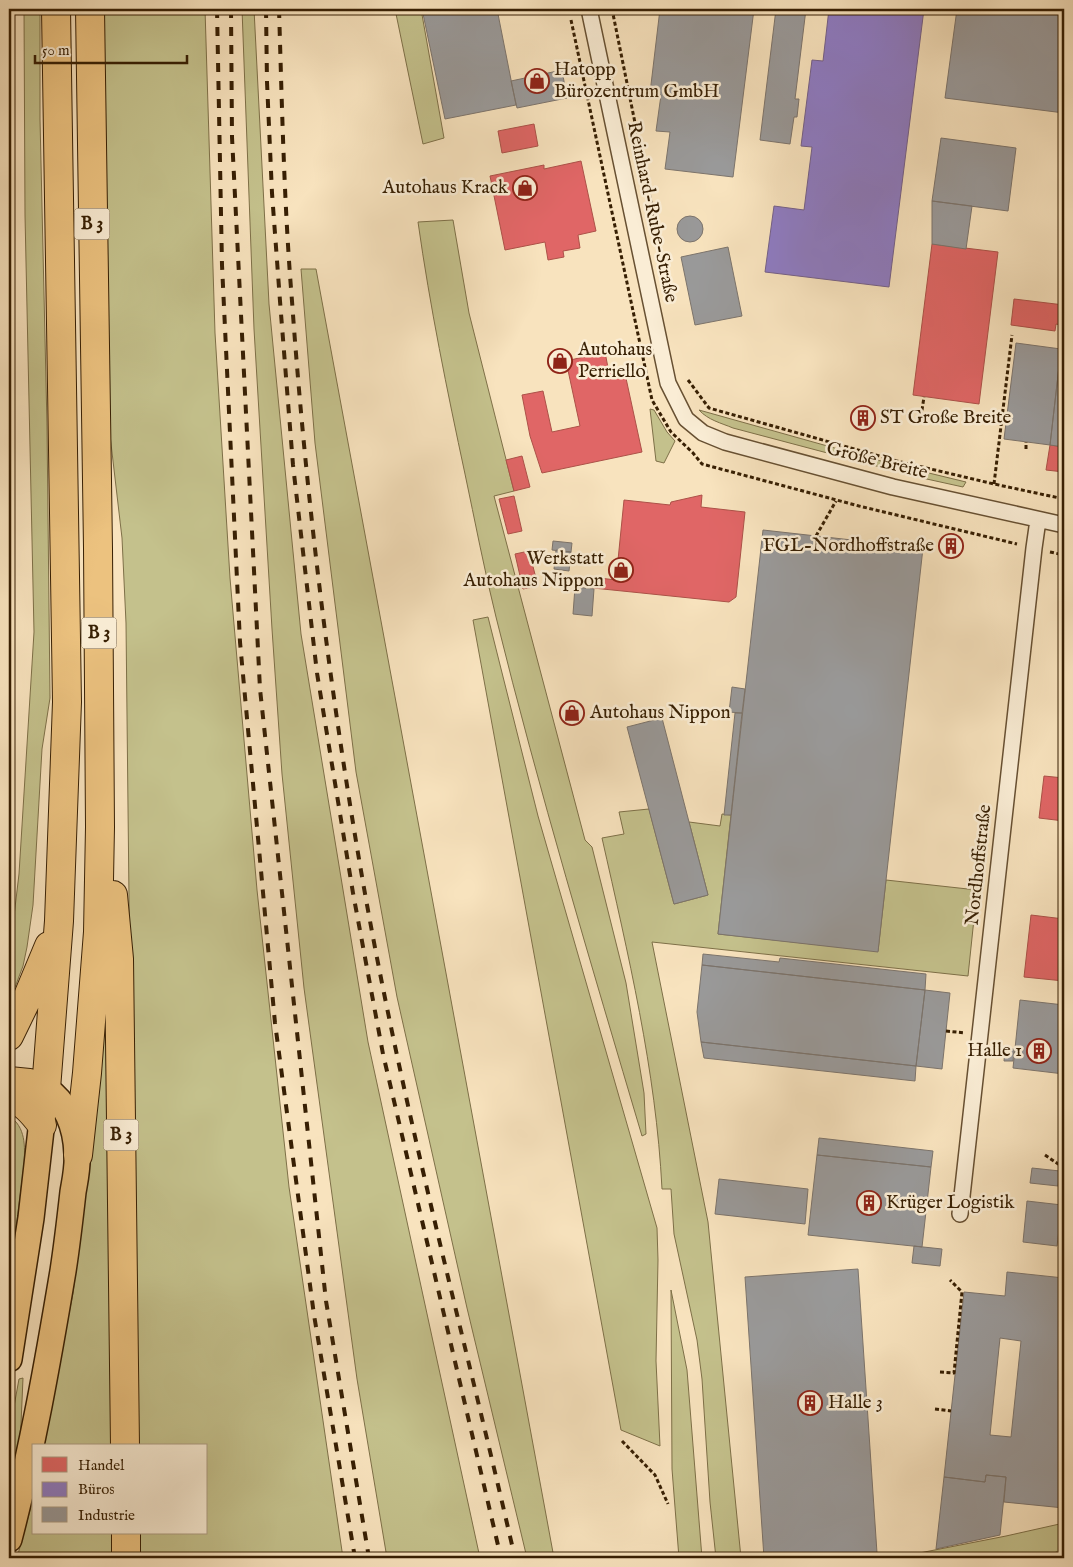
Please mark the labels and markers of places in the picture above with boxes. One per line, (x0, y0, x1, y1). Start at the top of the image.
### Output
place label: Hatopp Bürozentrum GmbH (554, 58, 719, 104)
shop icon: Hatopp Bürozentrum GmbH (524, 68, 550, 94)
shop icon: Autohaus Krack (512, 175, 538, 201)
place label: Autohaus Krack (381, 176, 509, 200)
place label: Autohaus Perriello (577, 338, 652, 384)
shop icon: Autohaus Perriello (547, 348, 573, 374)
building icon: ST Große Breite (850, 405, 876, 431)
place label: ST Große Breite (880, 406, 1012, 430)
building icon: FGL-Nordhoffstraße (938, 533, 964, 559)
place label: FGL-Nordhoffstraße (763, 534, 934, 558)
place label: Werkstatt Autohaus Nippon (462, 547, 604, 593)
shop icon: Werkstatt Autohaus Nippon (608, 557, 634, 583)
shop icon: Autohaus Nippon (559, 700, 585, 726)
place label: Autohaus Nippon (589, 701, 731, 725)
building icon: Halle 1 (1026, 1038, 1052, 1064)
place label: Halle 1 (967, 1039, 1022, 1063)
building icon: Krüger Logistik (856, 1190, 882, 1216)
place label: Krüger Logistik (886, 1191, 1015, 1215)
building icon: Halle 3 (797, 1390, 823, 1416)
place label: Halle 3 (828, 1391, 883, 1415)

